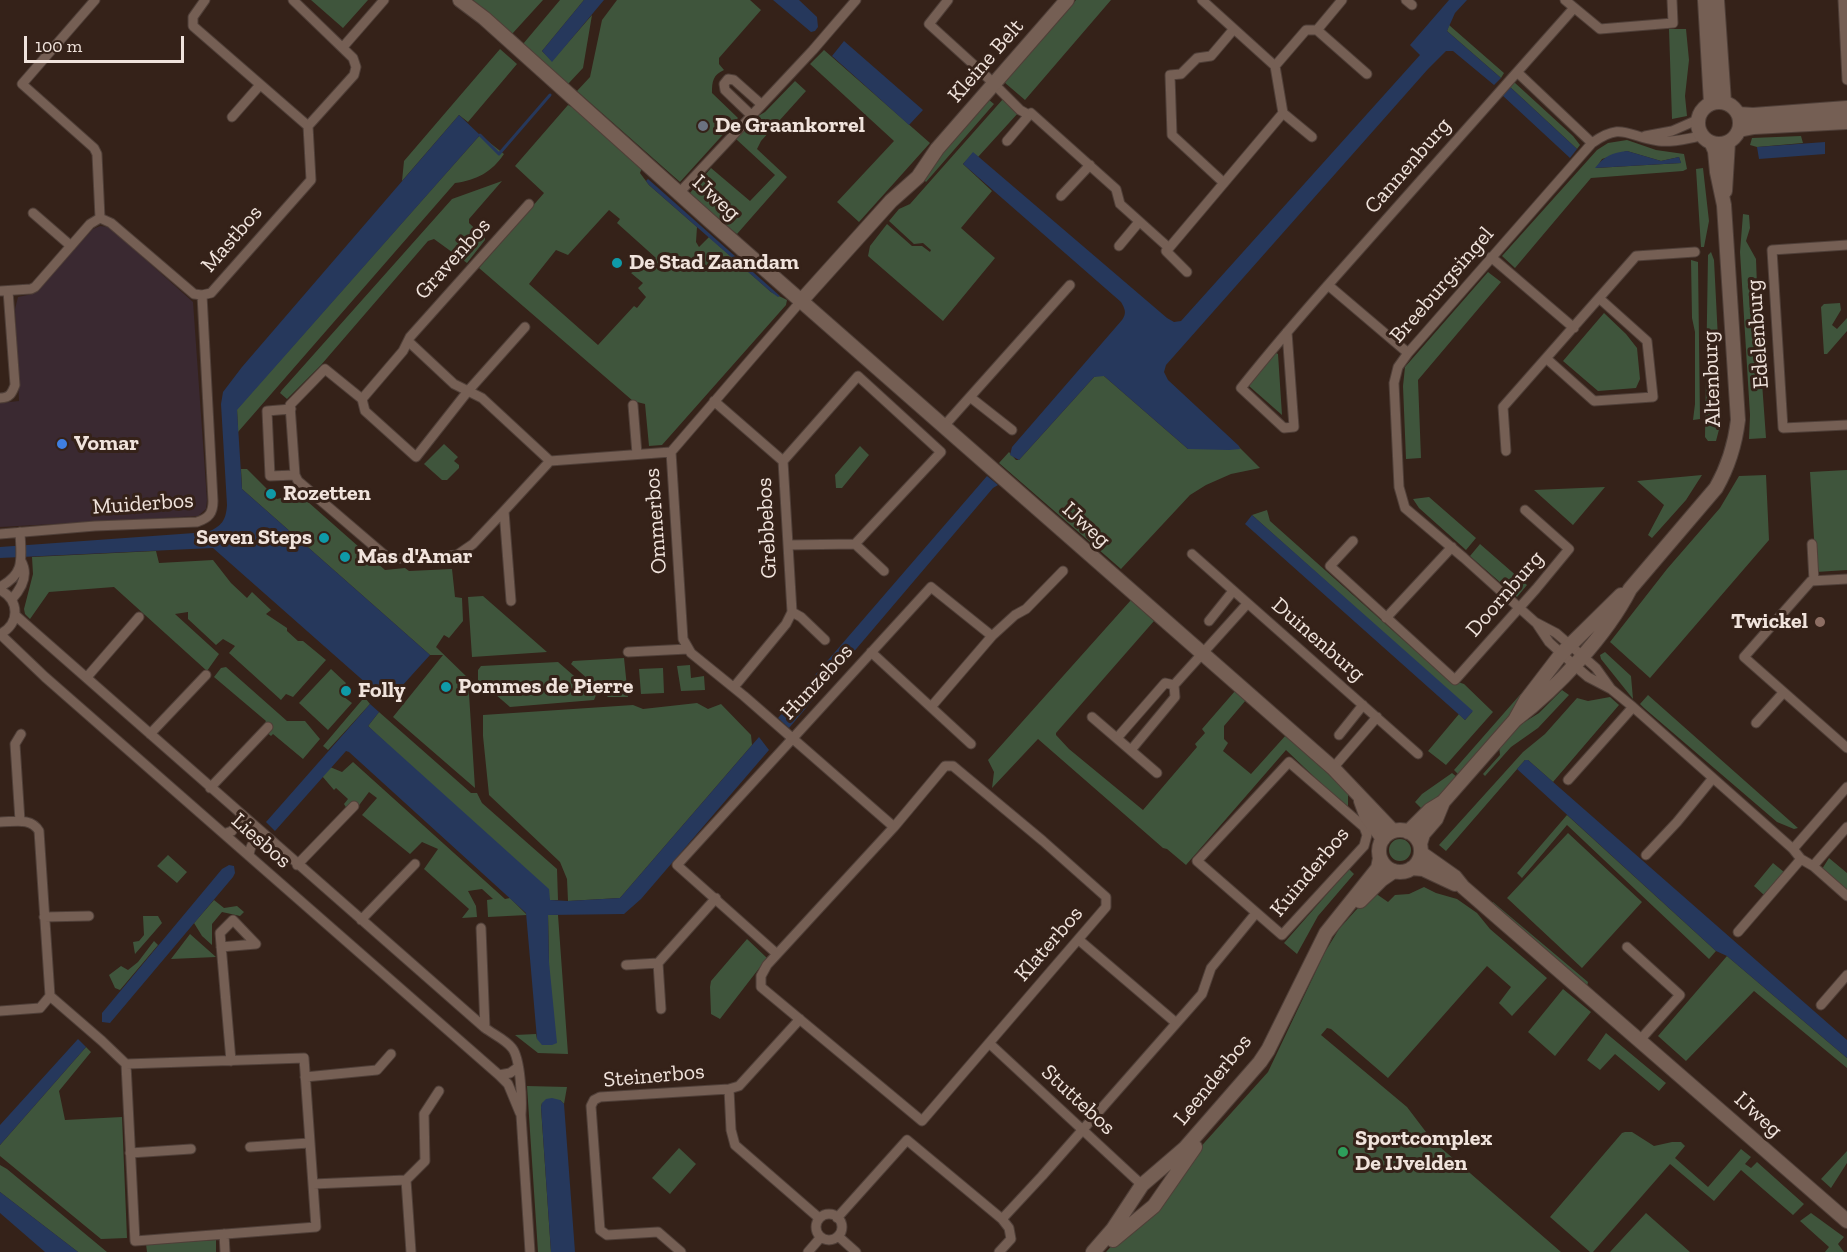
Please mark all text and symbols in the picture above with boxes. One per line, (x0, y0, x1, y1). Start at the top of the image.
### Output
street label: Kleine Belt (943, 14, 1029, 108)
scale bar (27, 24, 188, 62)
text: 100 m (35, 35, 82, 57)
place label: De Graankorrel (715, 113, 865, 139)
street label: Cannenburg (1359, 113, 1457, 219)
marker: De Graankorrel (696, 119, 710, 133)
street label: IJweg (687, 170, 745, 226)
street label: Mastbos (196, 200, 268, 278)
street label: Gravenbos (409, 213, 497, 305)
street label: Breeburgsingel (1384, 222, 1500, 348)
place label: De Stad Zaandam (629, 250, 799, 276)
marker: De Stad Zaandam (610, 256, 624, 270)
street label: Edelenburg (1741, 278, 1775, 390)
street label: Altenburg (1697, 330, 1727, 428)
place label: Vomar (74, 431, 139, 457)
marker: Vomar (55, 437, 69, 451)
street label: Ommerbos (639, 467, 673, 575)
street label: Grebbebos (751, 477, 783, 579)
place label: Rozetten (283, 481, 371, 507)
street label: Muiderbos (91, 487, 195, 521)
marker: Rozetten (264, 487, 278, 501)
street label: IJweg (1057, 497, 1115, 553)
place label: Seven Steps (196, 525, 312, 551)
marker: Seven Steps (317, 531, 331, 545)
place label: Mas d'Amar (357, 544, 472, 570)
street label: Doornburg (1460, 546, 1550, 642)
marker: Mas d'Amar (338, 550, 352, 564)
street label: Duinenburg (1266, 592, 1370, 688)
place label: Twickel (1731, 609, 1808, 635)
marker: Twickel (1813, 615, 1827, 629)
street label: Hunzebos (775, 639, 859, 725)
place label: Pommes de Pierre (458, 674, 633, 700)
place label: Folly (358, 678, 406, 704)
marker: Pommes de Pierre (439, 680, 453, 694)
marker: Folly (339, 684, 353, 698)
street label: Liesbos (226, 808, 296, 874)
street label: Kuinderbos (1265, 822, 1355, 922)
street label: Klaterbos (1009, 901, 1089, 987)
street label: Leenderbos (1168, 1029, 1258, 1131)
street label: Steinerbos (602, 1058, 706, 1094)
street label: Stuttebos (1036, 1059, 1120, 1141)
street label: IJweg (1729, 1087, 1787, 1143)
place label: Sportcomplex De IJvelden (1355, 1126, 1492, 1178)
marker: Sportcomplex De IJvelden (1336, 1145, 1350, 1159)

